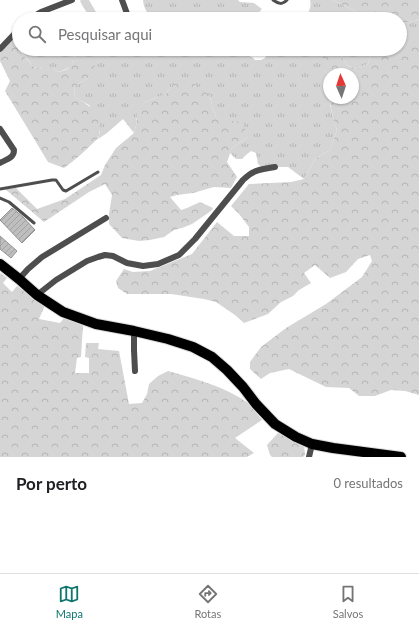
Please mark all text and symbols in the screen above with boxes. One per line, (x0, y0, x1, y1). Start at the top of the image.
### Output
search box (12, 12, 407, 56)
icon: search (26, 23, 48, 45)
text: Pesquisar aqui (58, 25, 152, 43)
north arrow (323, 68, 359, 104)
text: Por perto (16, 473, 87, 494)
text: 0 resultados (333, 475, 403, 491)
tab: Mapa (56, 583, 83, 620)
tab: Rotas (194, 583, 221, 620)
tab: Salvos (333, 583, 363, 620)

